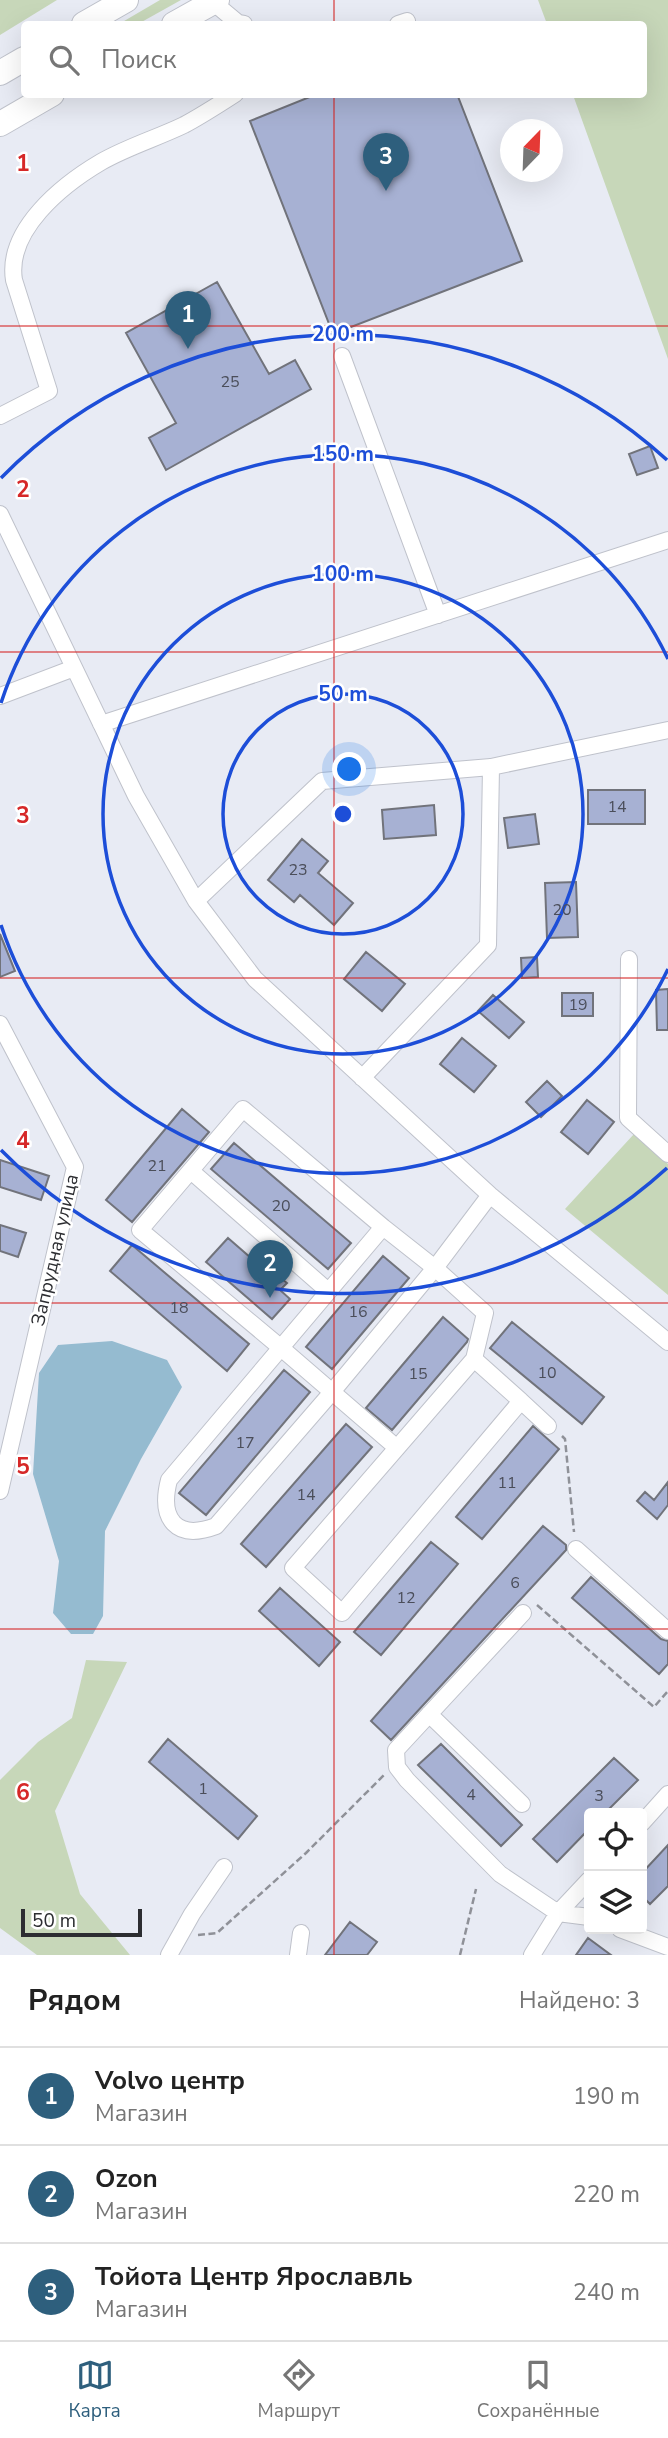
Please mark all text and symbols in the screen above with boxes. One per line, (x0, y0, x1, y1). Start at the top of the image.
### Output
search box (21, 21, 647, 98)
icon: search (45, 41, 83, 79)
text: Поиск (101, 42, 177, 77)
north arrow (500, 119, 563, 182)
pin: 3 (363, 133, 409, 191)
text: 1 (16, 148, 30, 179)
pin: 1 (165, 291, 211, 349)
text: 200 m (312, 320, 374, 348)
house number: 25 (220, 371, 240, 393)
text: 150 m (312, 440, 374, 468)
text: 2 (16, 474, 30, 505)
text: 100 m (312, 560, 374, 588)
text: 50 m (318, 680, 368, 708)
your location (332, 752, 366, 786)
house number: 14 (607, 796, 627, 818)
text: 3 (16, 800, 30, 831)
centre of rings (331, 802, 355, 826)
house number: 23 (288, 859, 308, 881)
house number: 20 (552, 899, 572, 921)
house number: 19 (568, 994, 588, 1016)
text: 4 (16, 1125, 30, 1156)
house number: 21 (147, 1155, 167, 1177)
street label: Запрудная улица (25, 1172, 85, 1328)
house number: 20 (271, 1195, 291, 1217)
pin: 2 (247, 1240, 293, 1298)
house number: 18 (169, 1297, 189, 1319)
house number: 16 (348, 1301, 368, 1323)
house number: 10 (537, 1362, 557, 1384)
house number: 15 (408, 1363, 428, 1385)
house number: 17 (235, 1432, 255, 1454)
text: 5 (16, 1451, 30, 1482)
house number: 11 (497, 1472, 517, 1494)
house number: 14 (296, 1484, 316, 1506)
house number: 6 (510, 1572, 520, 1594)
house number: 12 (396, 1587, 416, 1609)
text: 6 (16, 1777, 30, 1808)
house number: 1 (198, 1778, 208, 1800)
house number: 4 (466, 1784, 476, 1806)
house number: 3 (594, 1785, 604, 1807)
map controls (584, 1808, 647, 1934)
button: locate (584, 1808, 647, 1871)
button: layers (584, 1871, 647, 1934)
scale bar (21, 1906, 142, 1938)
text: 50 m (32, 1908, 76, 1934)
text: Рядом (28, 1980, 121, 2021)
text: Найдено: 3 (519, 1985, 640, 2016)
text: Volvo центр (95, 2063, 245, 2098)
text: 1 (44, 2081, 58, 2112)
text: 190 m (573, 2081, 640, 2112)
text: Магазин (95, 2098, 188, 2129)
text: Ozon (95, 2161, 158, 2196)
text: 2 (44, 2179, 58, 2210)
text: 220 m (573, 2179, 640, 2210)
text: Магазин (95, 2196, 188, 2227)
text: Тойота Центр Ярославль (95, 2259, 413, 2294)
text: 3 (44, 2277, 58, 2308)
text: 240 m (573, 2277, 640, 2308)
text: Магазин (95, 2294, 188, 2325)
tab: Карта (68, 2356, 121, 2424)
tab: Маршрут (258, 2356, 340, 2424)
tab: Сохранённые (477, 2356, 600, 2424)

